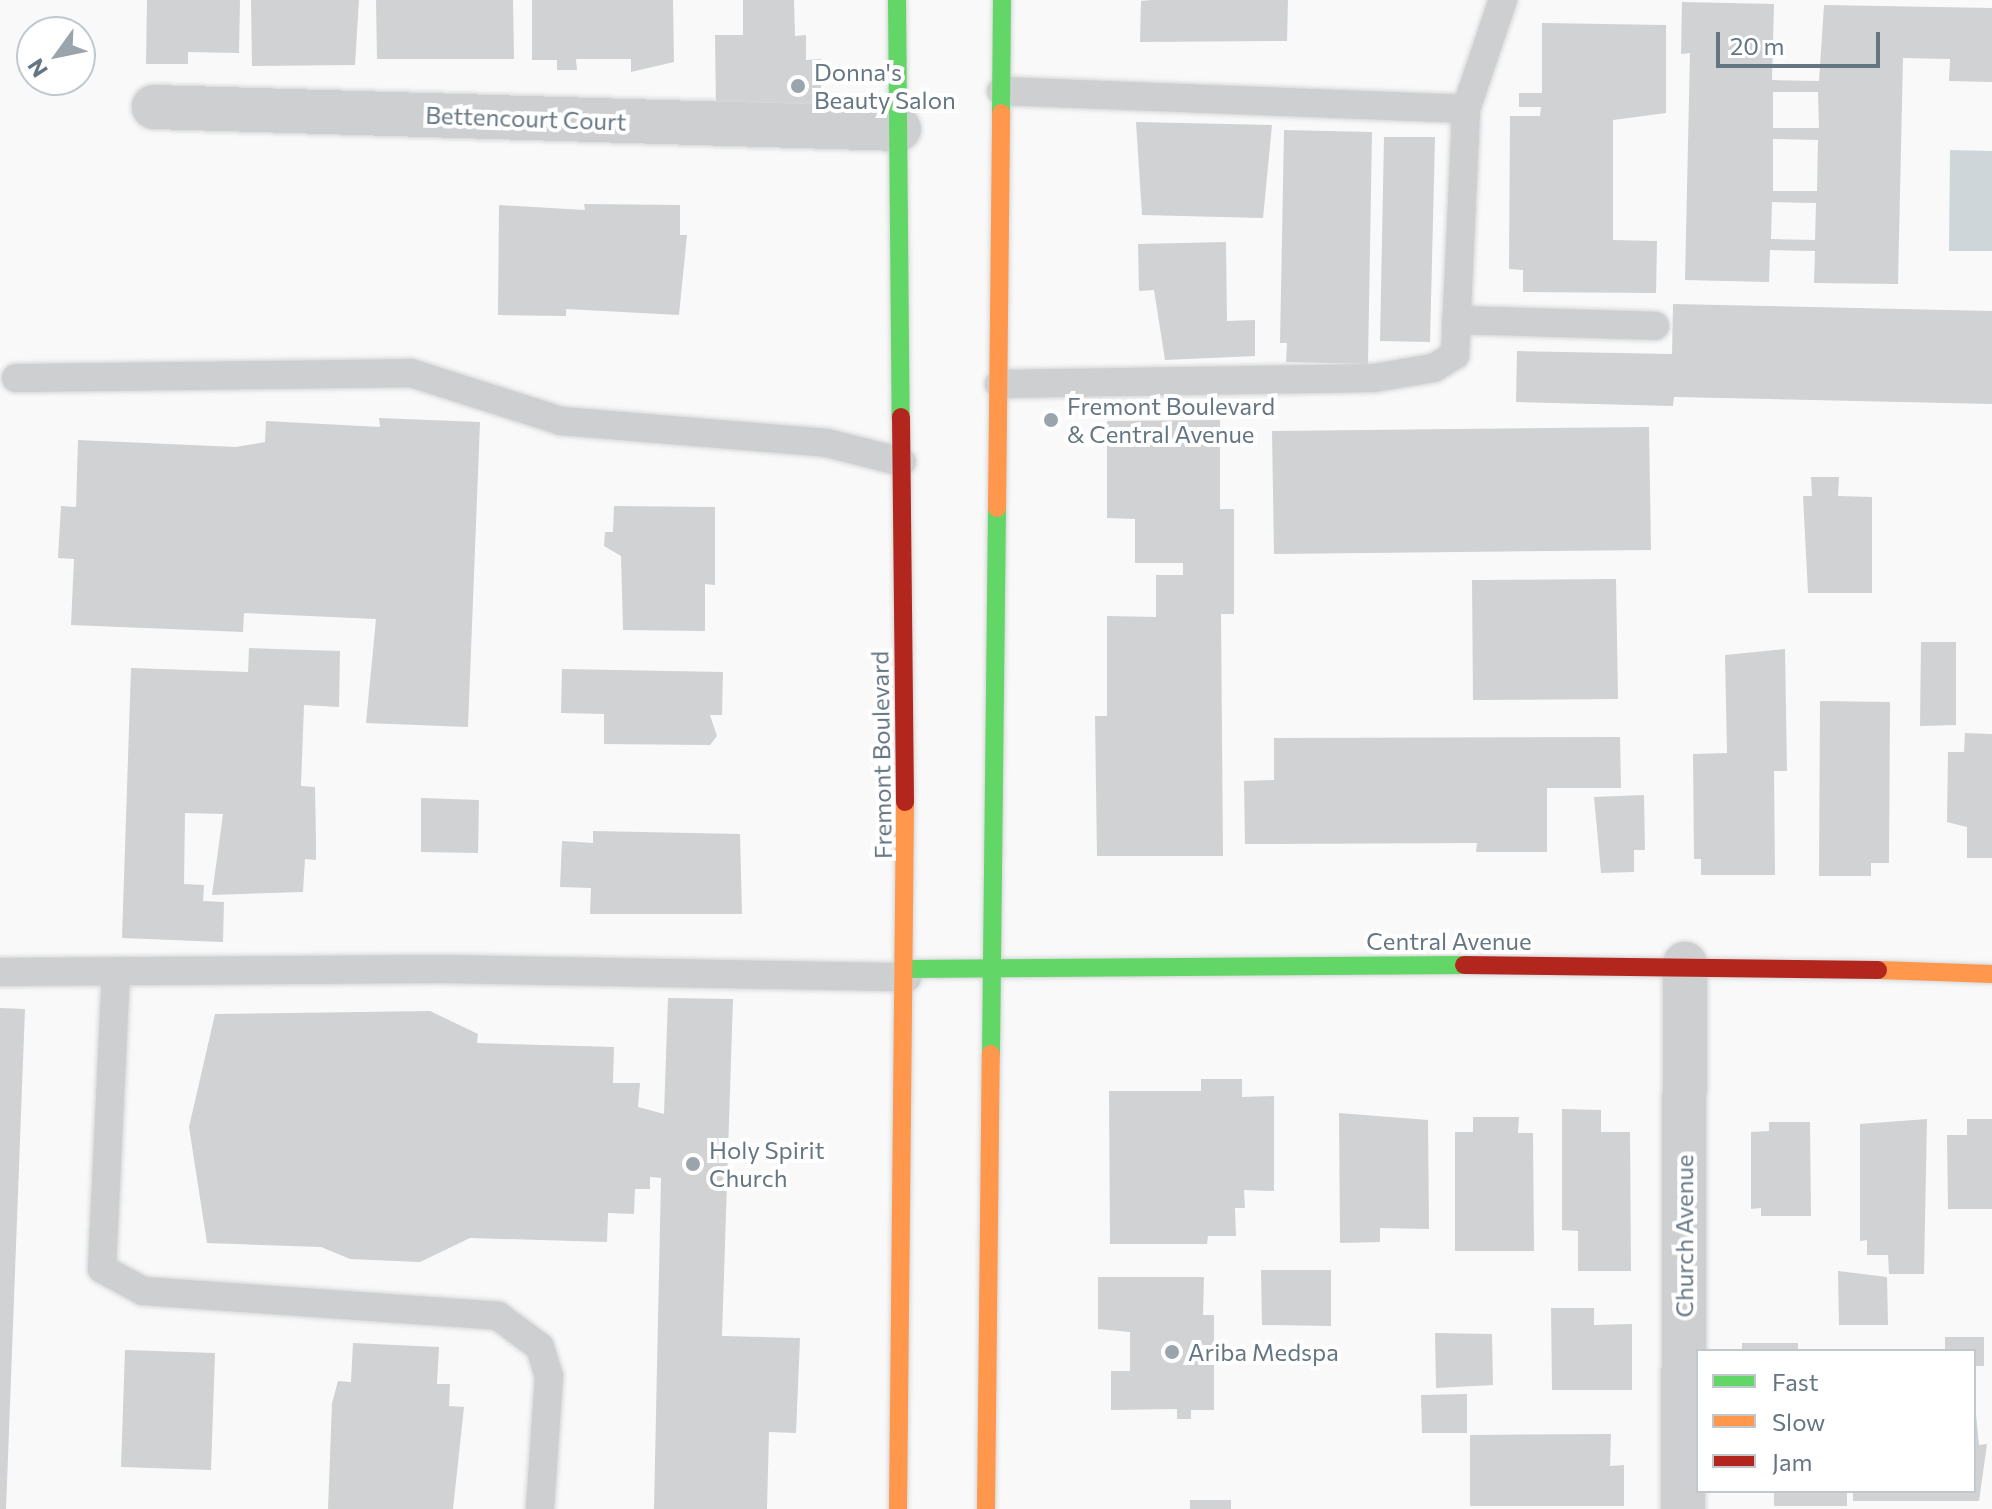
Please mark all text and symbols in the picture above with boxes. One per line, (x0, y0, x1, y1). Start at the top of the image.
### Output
north arrow (16, 16, 96, 96)
scale bar (1720, 16, 1884, 66)
text: 20 m (1730, 31, 1784, 60)
text: N (21, 54, 53, 83)
place label: Donna's Beauty Salon (814, 58, 956, 114)
marker: Donna's Beauty Salon (789, 77, 807, 95)
street label: Bettencourt Court (425, 100, 627, 136)
place label: Fremont Boulevard & Central Avenue (1067, 392, 1275, 448)
marker: Fremont Boulevard & Central Avenue (1042, 411, 1060, 429)
street label: Fremont Boulevard (865, 651, 897, 859)
street label: Central Avenue (1366, 927, 1532, 955)
place label: Holy Spirit Church (709, 1136, 824, 1192)
marker: Holy Spirit Church (684, 1155, 702, 1173)
street label: Church Avenue (1670, 1155, 1698, 1317)
place label: Ariba Medspa (1188, 1338, 1339, 1366)
marker: Ariba Medspa (1163, 1343, 1181, 1361)
legend (1696, 1349, 1976, 1493)
text: Fast (1772, 1367, 1819, 1396)
text: Slow (1772, 1407, 1825, 1436)
text: Jam (1772, 1447, 1812, 1476)

